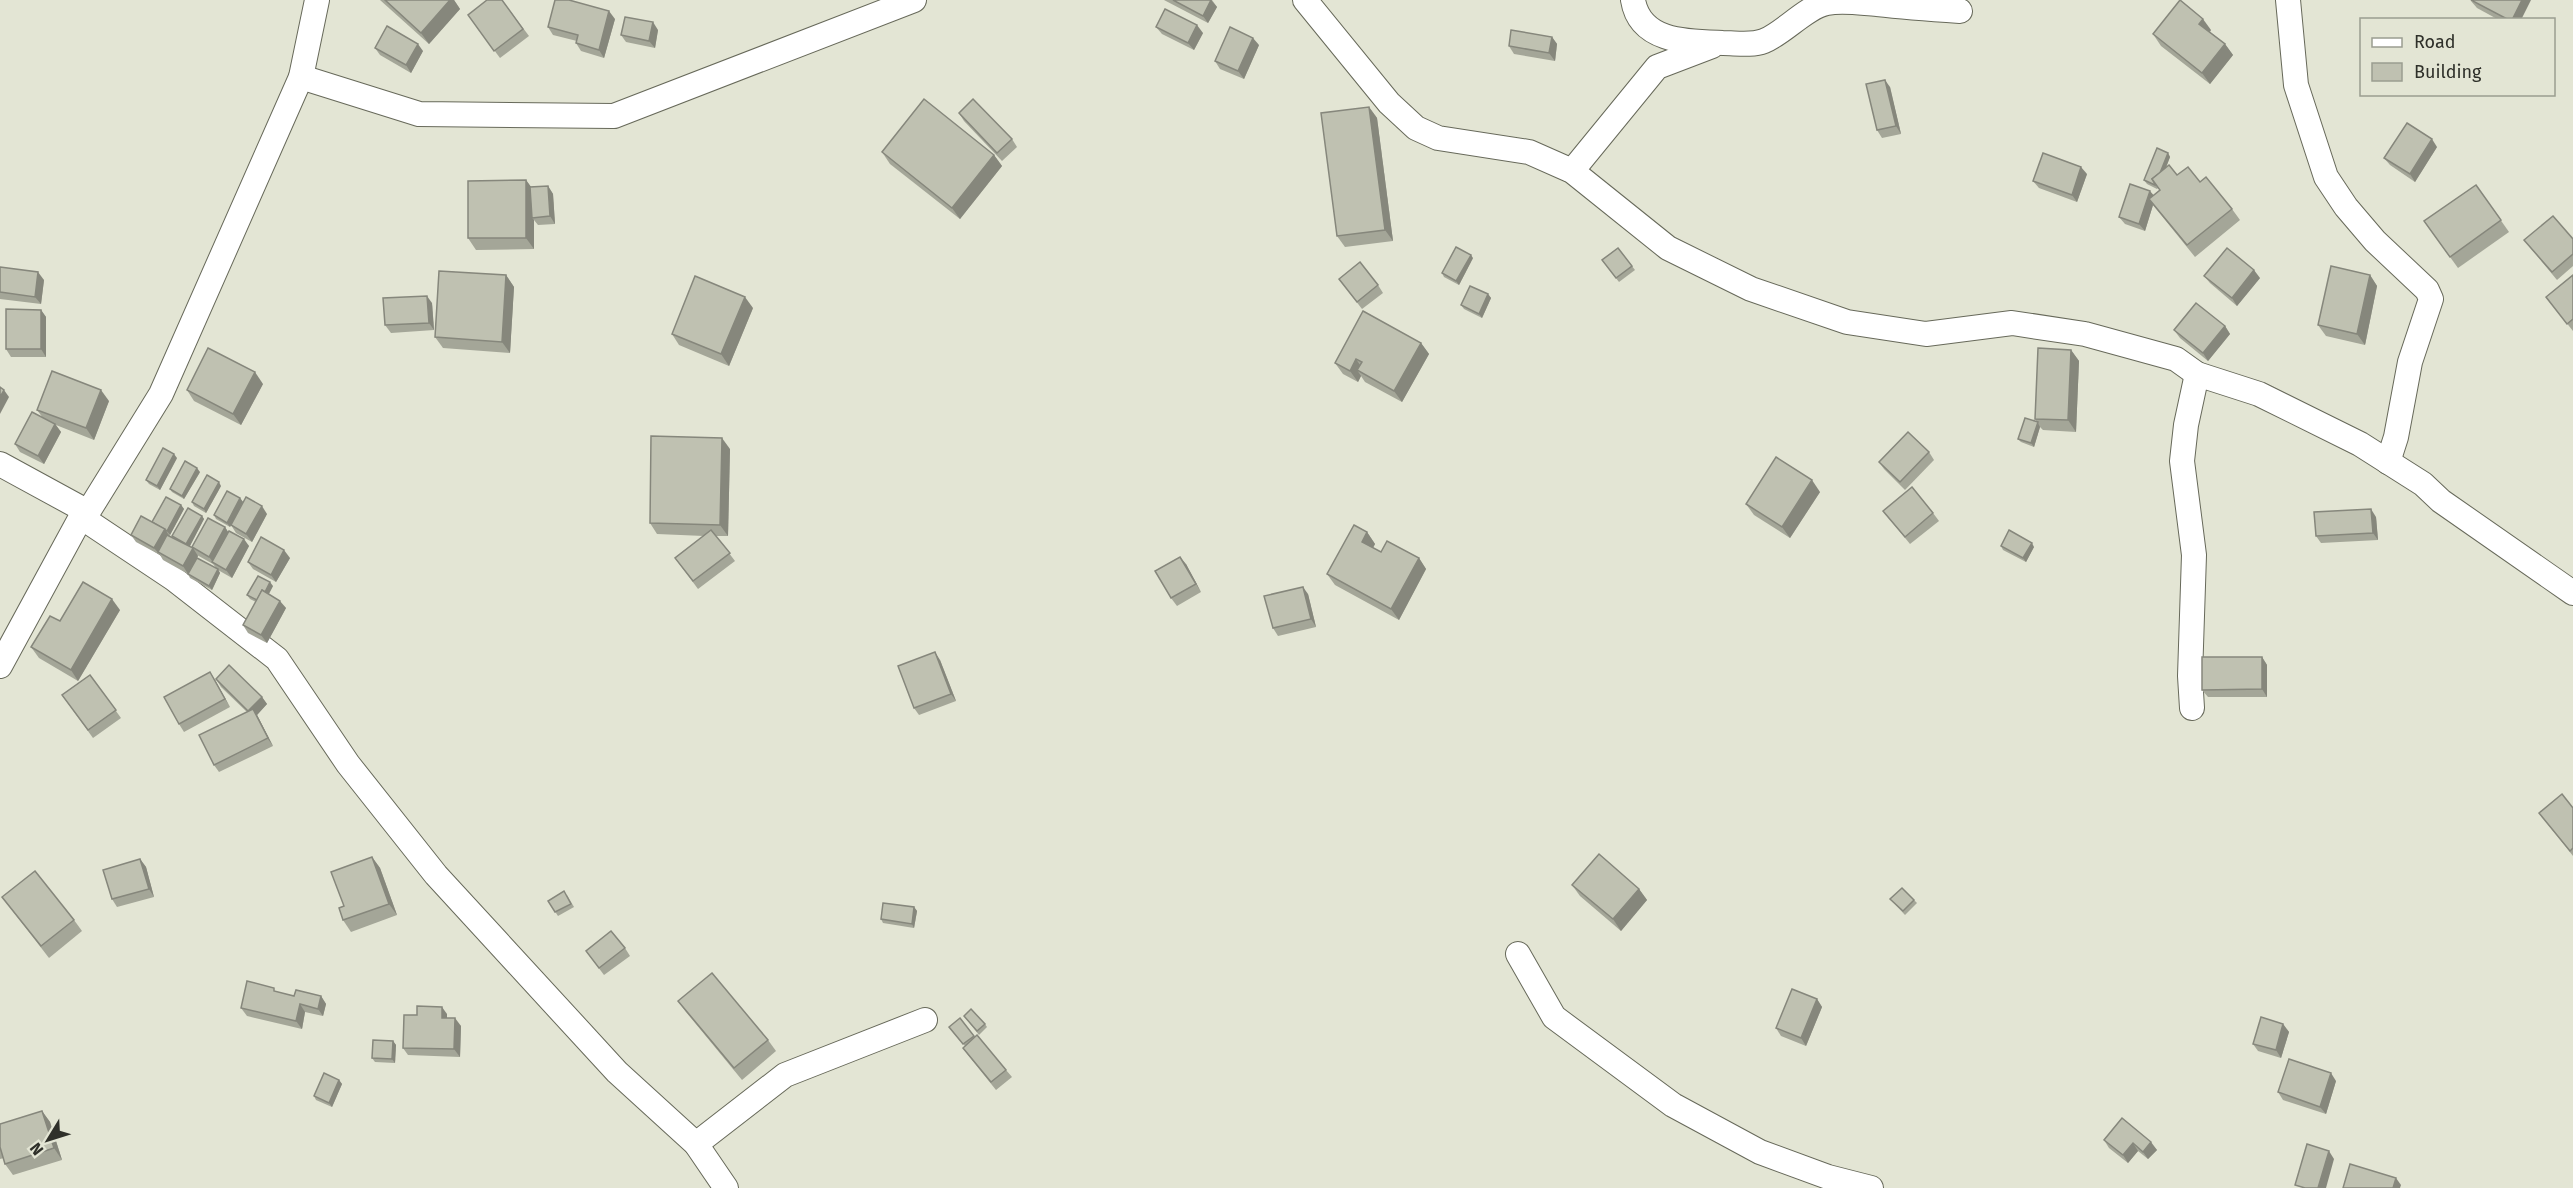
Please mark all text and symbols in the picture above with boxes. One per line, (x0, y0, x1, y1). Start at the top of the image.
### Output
legend (2360, 18, 2555, 96)
text: Road (2414, 31, 2456, 53)
text: Building (2414, 61, 2482, 83)
north arrow (18, 1110, 78, 1170)
text: N (26, 1139, 47, 1159)

